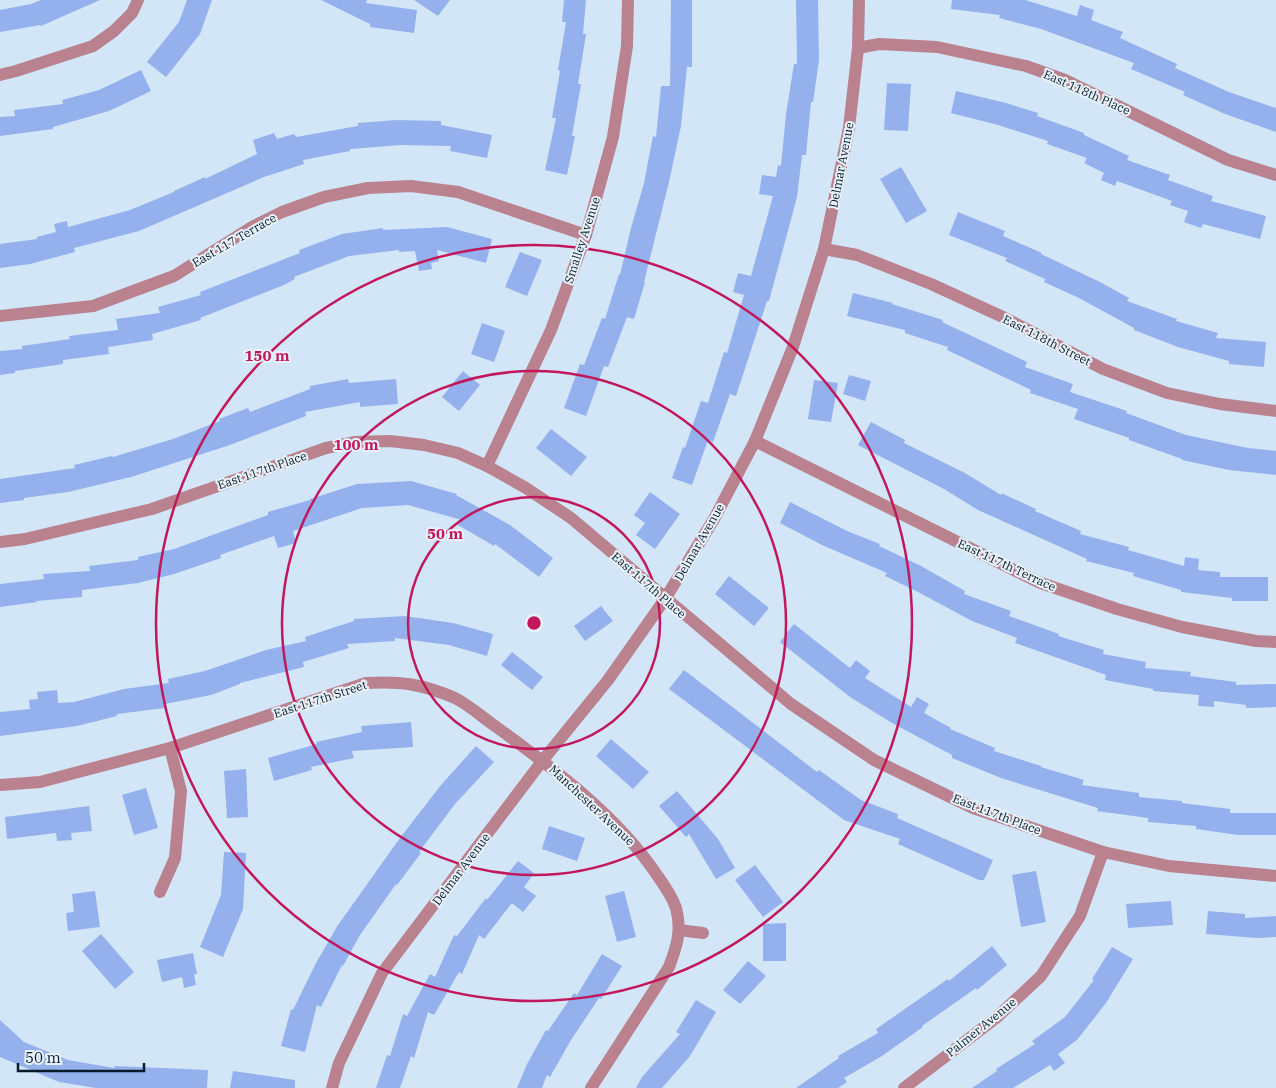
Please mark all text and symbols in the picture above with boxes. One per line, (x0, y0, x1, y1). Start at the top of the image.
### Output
street label: East 118th Place (1041, 66, 1133, 118)
street label: Delmar Avenue (825, 121, 857, 209)
street label: Smalley Avenue (561, 195, 603, 285)
street label: East 117 Terrace (189, 210, 279, 270)
street label: East 118th Street (1000, 311, 1094, 369)
text: 150 m (244, 346, 290, 365)
text: 100 m (333, 435, 379, 454)
street label: East 117th Place (215, 448, 309, 492)
street label: Delmar Avenue (671, 501, 727, 583)
text: 50 m (427, 524, 463, 543)
street label: East 117th Terrace (956, 536, 1058, 594)
street label: East 117th Place (609, 549, 689, 621)
centre of rings (525, 614, 543, 632)
street label: East 117th Street (272, 677, 368, 721)
street label: Manchester Avenue (546, 761, 638, 849)
street label: East 117th Place (951, 790, 1043, 838)
street label: Delmar Avenue (429, 830, 493, 908)
street label: Palmer Avenue (943, 994, 1019, 1060)
scale bar (18, 1040, 144, 1072)
text: 50 m (25, 1048, 61, 1067)

